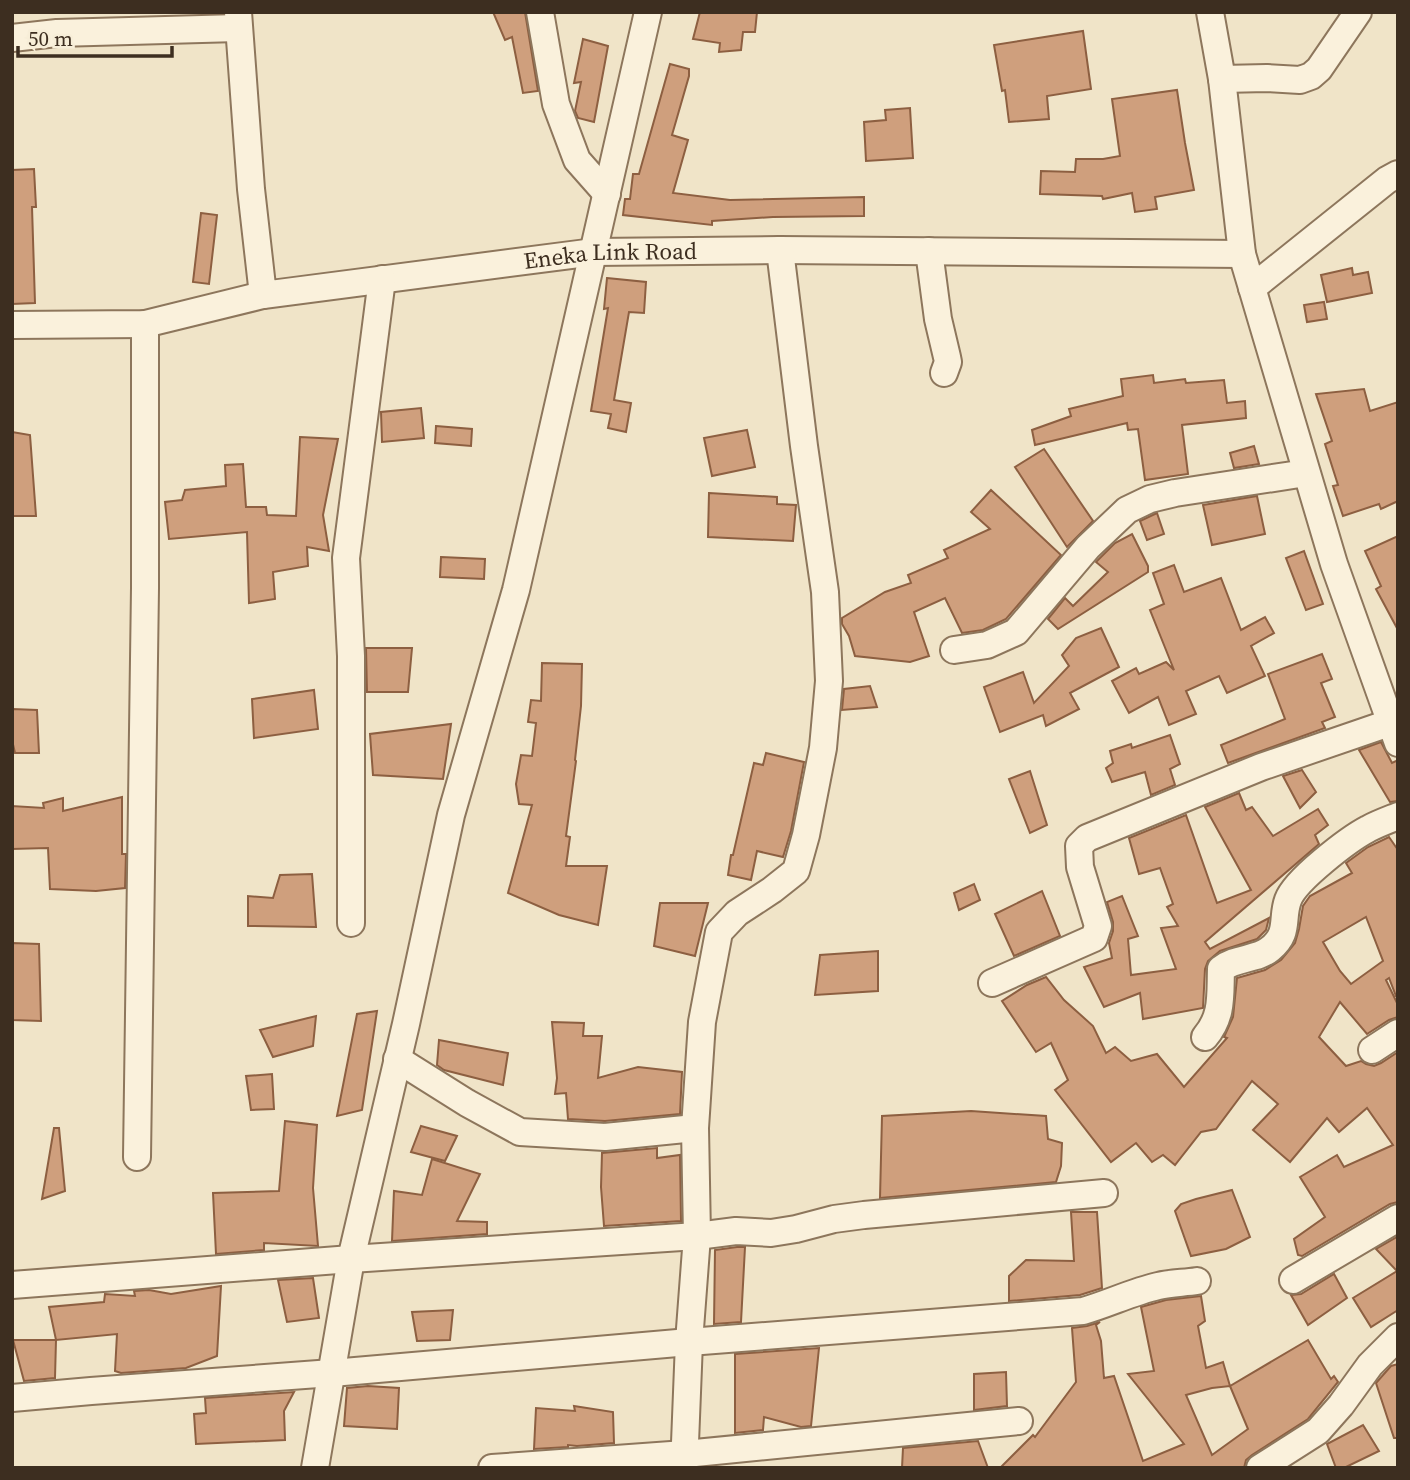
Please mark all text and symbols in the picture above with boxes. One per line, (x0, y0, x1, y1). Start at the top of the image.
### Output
scale bar (18, 14, 172, 58)
text: 50 m (28, 24, 73, 53)
street label: Eneka Link Road (522, 235, 697, 277)

